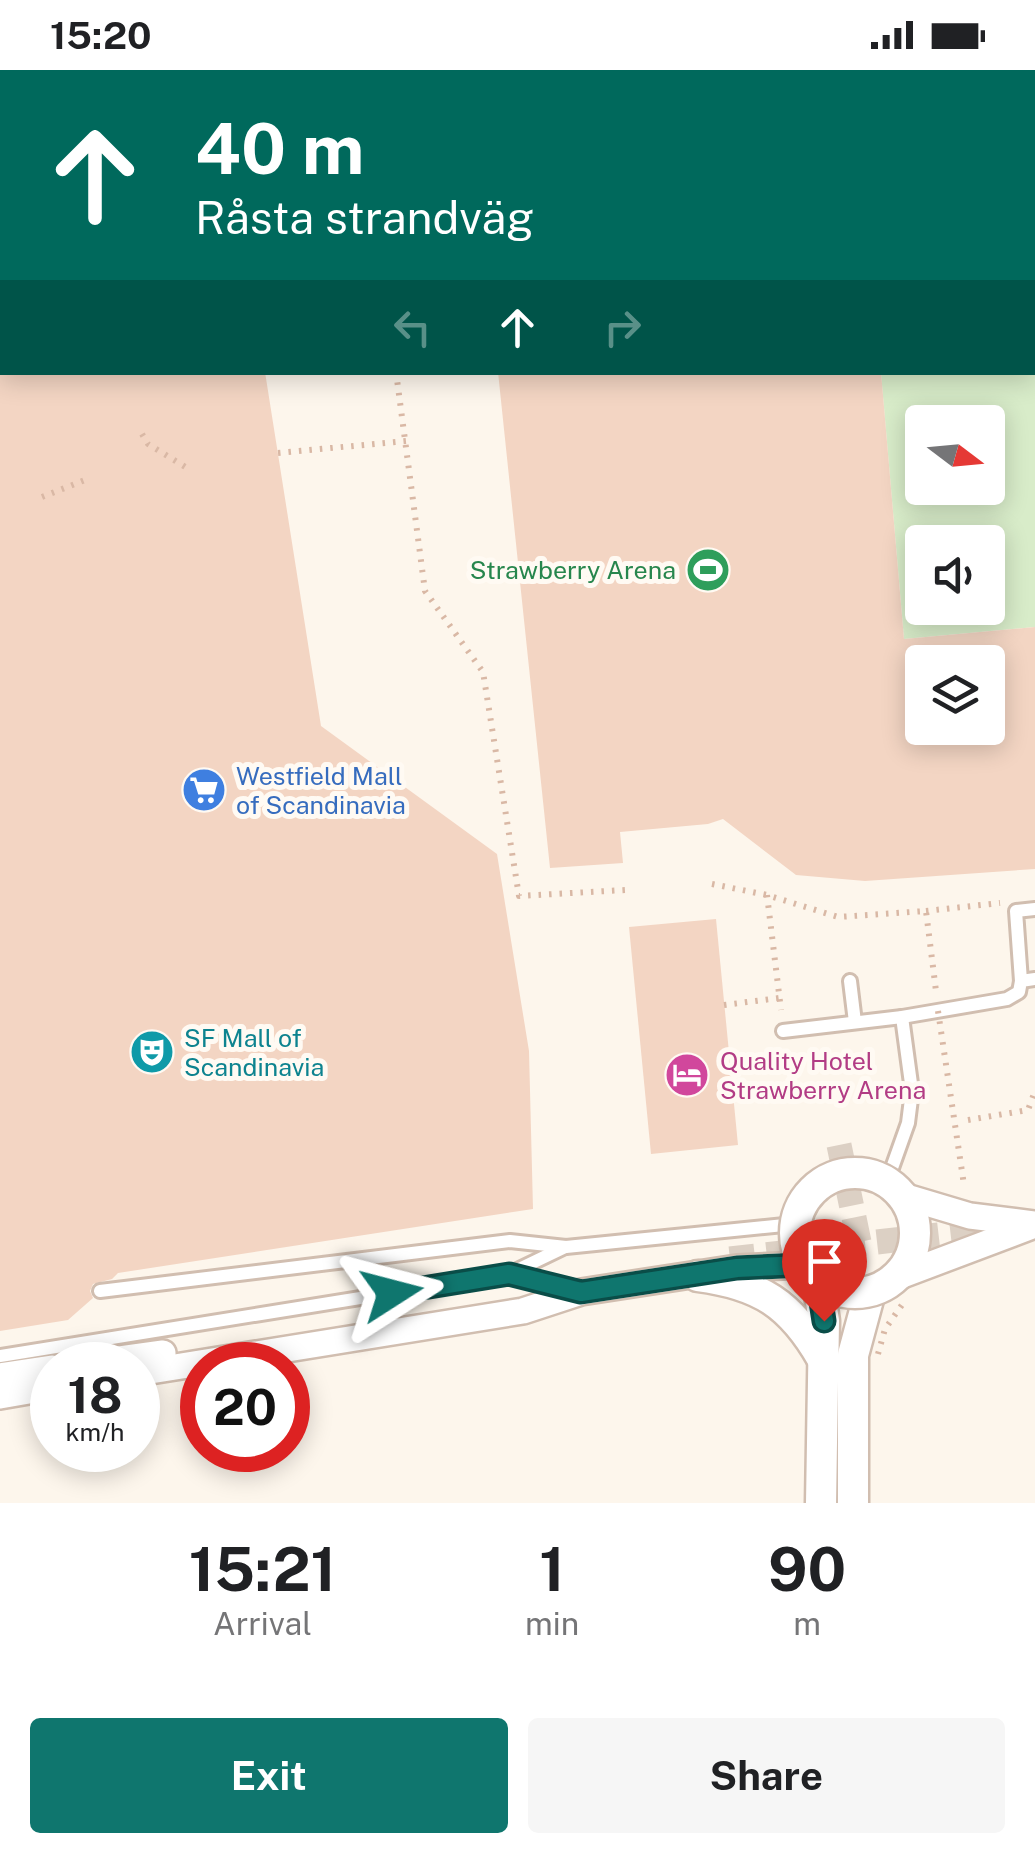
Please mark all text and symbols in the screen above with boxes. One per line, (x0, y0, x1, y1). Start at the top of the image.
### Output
text: 15:20 (50, 13, 152, 58)
text: 40 m (195, 107, 365, 190)
icon: ahead (30, 110, 160, 240)
text: Råsta strandväg (195, 191, 534, 244)
icon: left (385, 300, 440, 355)
icon: ahead (490, 300, 545, 355)
icon: right (595, 300, 650, 355)
north arrow (905, 405, 1005, 505)
map controls (905, 405, 1005, 745)
button: sound (905, 525, 1005, 625)
sports icon: Strawberry Arena (685, 547, 731, 593)
place label: Strawberry Arena (470, 555, 676, 585)
button: layers (905, 645, 1005, 745)
place label: Westfield Mall of Scandinavia (236, 761, 406, 820)
supermarket icon: Westfield Mall of Scandinavia (181, 767, 227, 813)
place label: SF Mall of Scandinavia (184, 1023, 324, 1082)
theatre icon: SF Mall of Scandinavia (129, 1029, 175, 1075)
place label: Quality Hotel Strawberry Arena (720, 1046, 926, 1105)
hotel icon: Quality Hotel Strawberry Arena (664, 1052, 710, 1098)
pin (782, 1219, 867, 1322)
icon: arrive (797, 1234, 852, 1289)
position arrow (340, 1241, 444, 1345)
speed limit sign: 20 (180, 1342, 310, 1472)
text: 18 (68, 1365, 122, 1424)
text: km/h (66, 1417, 124, 1447)
text: 15:21 (189, 1534, 336, 1605)
text: 1 (539, 1534, 565, 1605)
text: 90 (768, 1534, 846, 1605)
text: Arrival (213, 1605, 312, 1642)
text: min (525, 1605, 579, 1642)
text: m (793, 1605, 821, 1642)
button: Exit (30, 1718, 508, 1833)
button: Share (528, 1718, 1005, 1833)

